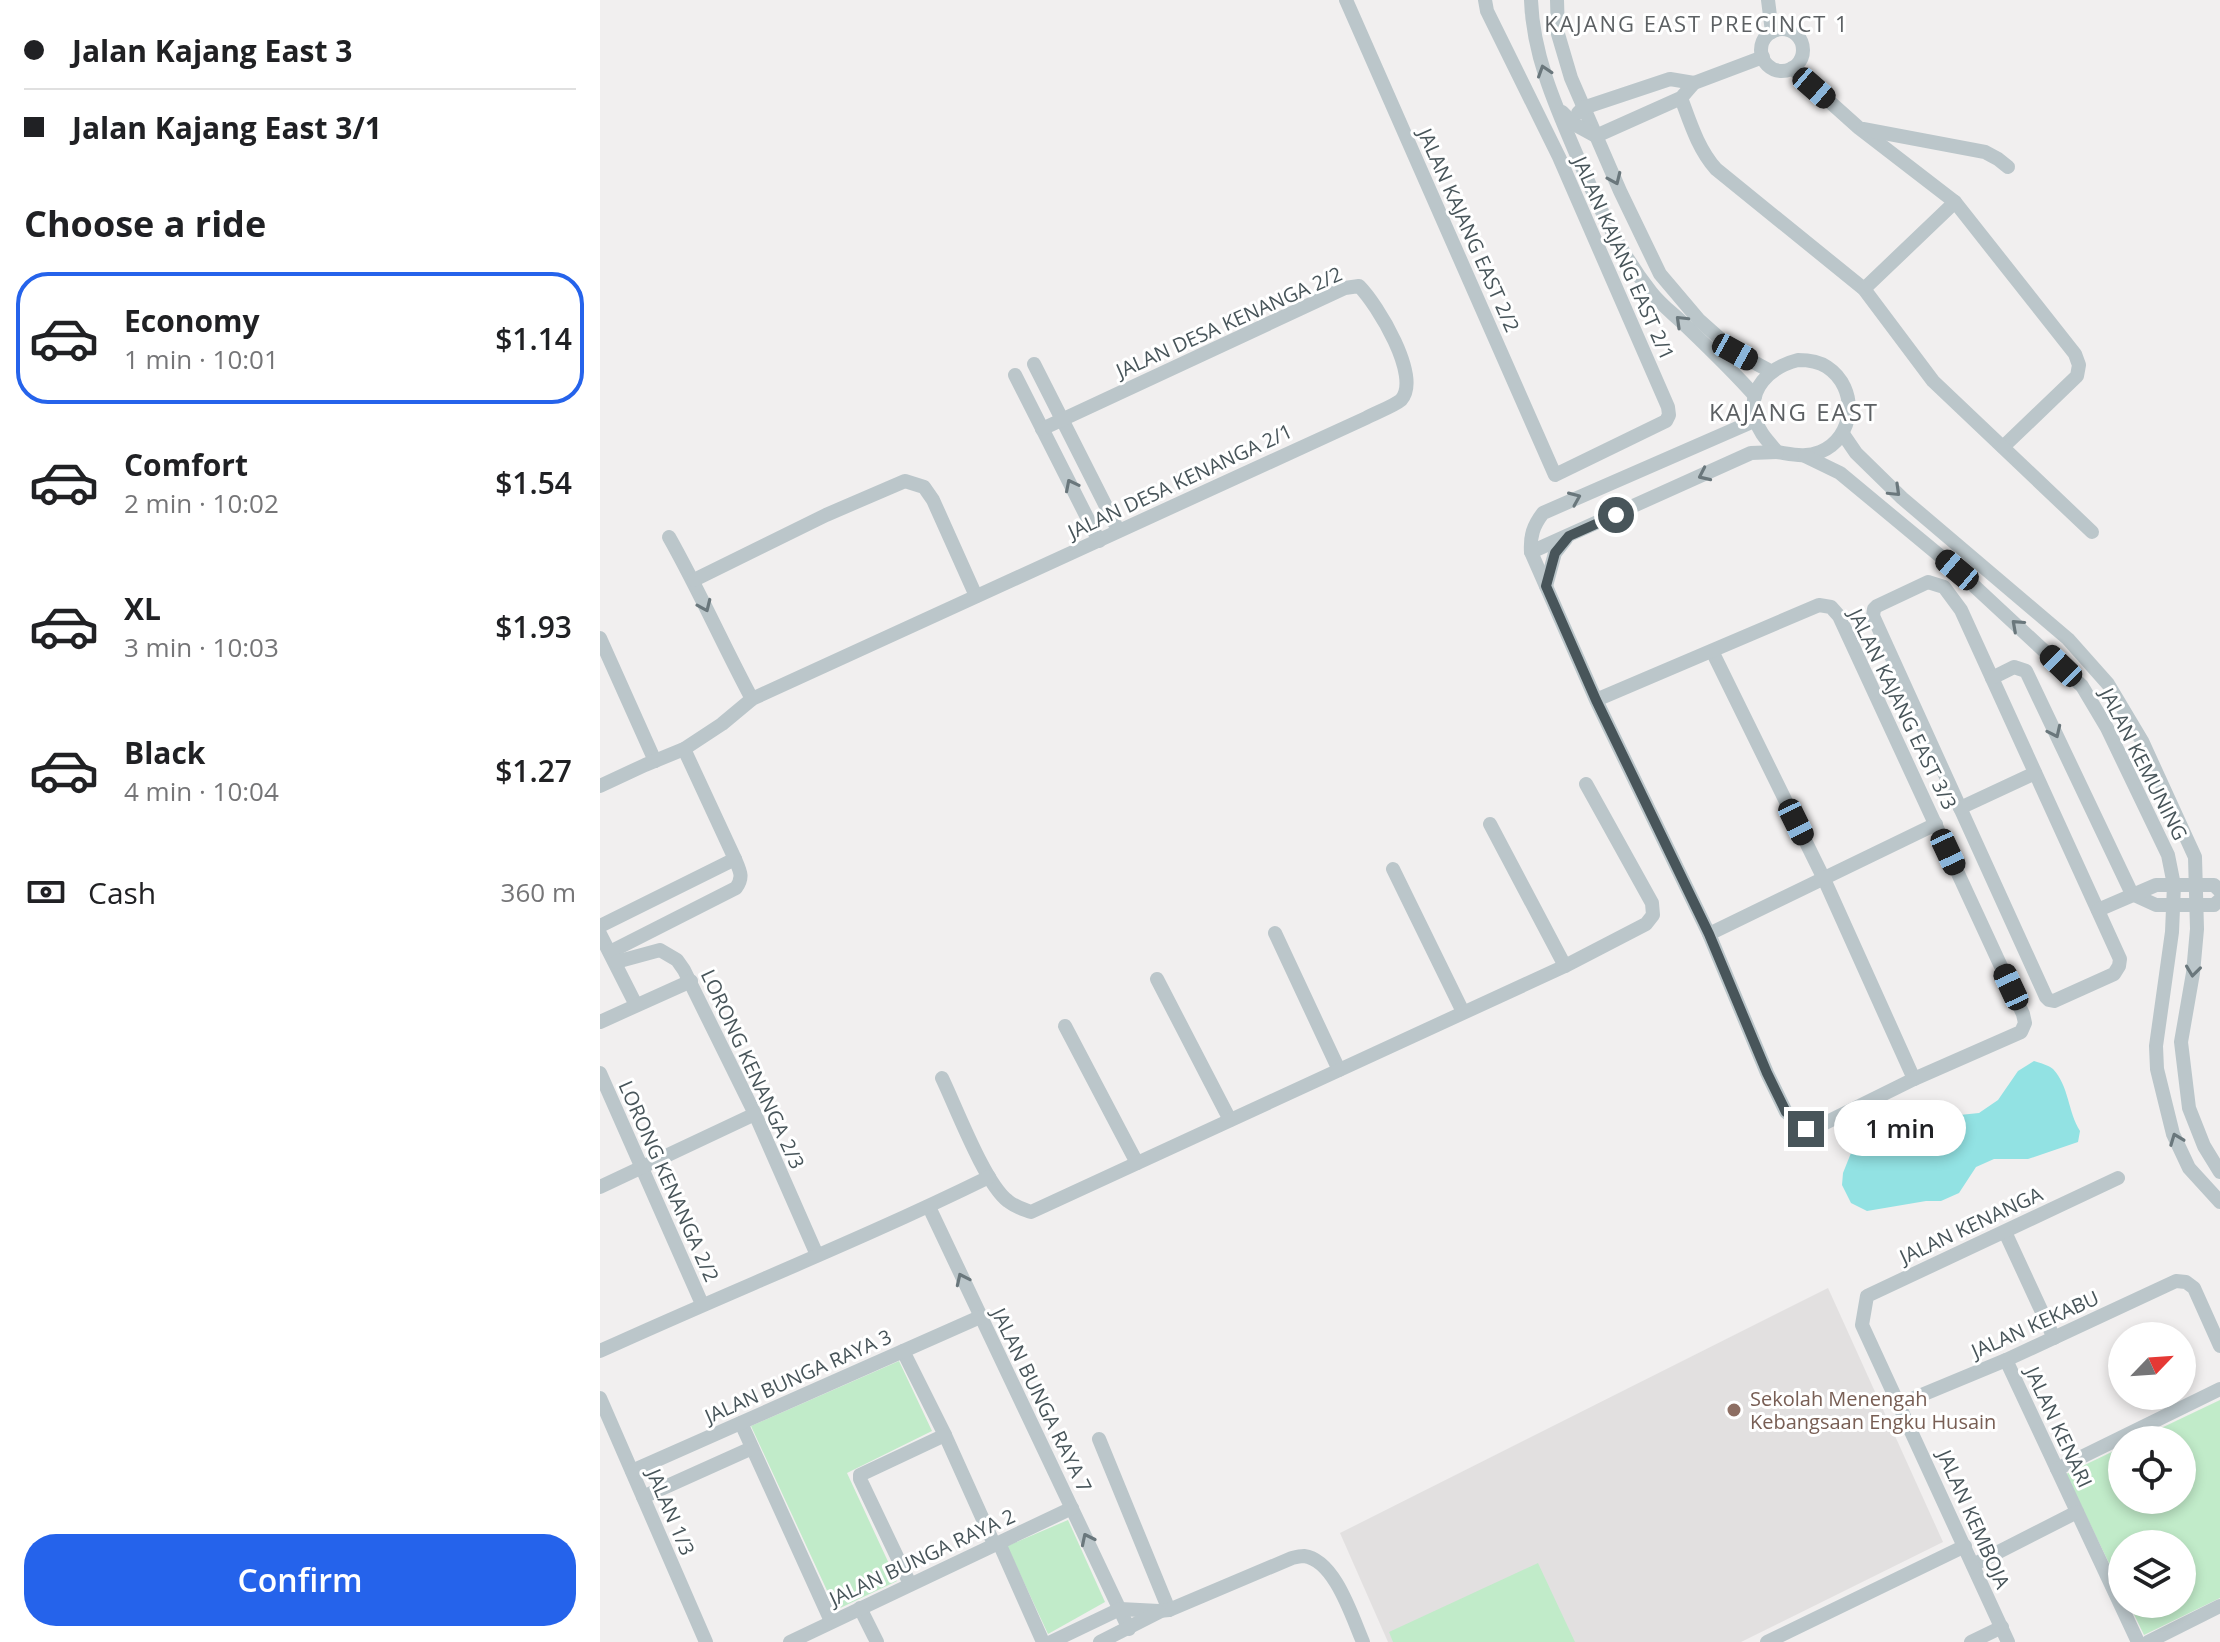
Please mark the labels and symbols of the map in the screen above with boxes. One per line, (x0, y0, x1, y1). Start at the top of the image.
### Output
district label: KAJANG EAST PRECINCT 1 (1544, 8, 1850, 38)
car (1788, 63, 1840, 113)
one-way arrow (1537, 65, 1553, 79)
street label: JALAN KAJANG EAST 2/2 (1411, 122, 1526, 336)
street label: JALAN KAJANG EAST 2/1 (1566, 150, 1681, 364)
one-way arrow (1605, 171, 1621, 185)
street label: JALAN DESA KENANGA 2/2 (1110, 260, 1346, 385)
one-way arrow (1676, 316, 1690, 330)
car (1708, 330, 1762, 374)
district label: KAJANG EAST (1709, 395, 1879, 428)
street label: JALAN DESA KENANGA 2/1 (1062, 417, 1297, 546)
one-way arrow (1697, 465, 1712, 481)
one-way arrow (1065, 478, 1080, 493)
one-way arrow (1886, 482, 1900, 496)
one-way arrow (1567, 492, 1581, 508)
route start (1598, 497, 1634, 533)
car (1931, 545, 1983, 595)
one-way arrow (695, 597, 711, 612)
street label: JALAN KAJANG EAST 3/3 (1842, 602, 1963, 814)
one-way arrow (2012, 619, 2026, 634)
car (2035, 641, 2087, 691)
street label: JALAN KEMUNING (2093, 681, 2194, 845)
one-way arrow (2046, 724, 2062, 739)
car (1775, 795, 1817, 849)
car (1927, 825, 1969, 879)
car (1990, 960, 2032, 1014)
street label: LORONG KENANGA 2/3 (695, 965, 811, 1173)
one-way arrow (2184, 965, 2201, 978)
street label: LORONG KENANGA 2/2 (612, 1076, 726, 1286)
callout: 1 min (1834, 1101, 1966, 1157)
route end (1788, 1111, 1824, 1147)
one-way arrow (2169, 1133, 2186, 1147)
street label: JALAN KENANGA (1893, 1180, 2047, 1271)
one-way arrow (956, 1273, 972, 1288)
street label: JALAN KEKABU (1965, 1284, 2103, 1365)
street label: JALAN BUNGA RAYA 7 (985, 1302, 1098, 1497)
north arrow (2108, 1322, 2196, 1410)
street label: JALAN BUNGA RAYA 3 (699, 1323, 896, 1430)
street label: JALAN KENARI (2018, 1360, 2099, 1492)
place label: Sekolah Menengah Kebangsaan Engku Husain (1750, 1385, 1996, 1435)
marker: Sekolah Menengah Kebangsaan Engku Husain (1725, 1401, 1743, 1419)
street label: JALAN KEMBOJA (1931, 1444, 2017, 1593)
street label: JALAN 1/3 (640, 1463, 701, 1559)
street label: JALAN BUNGA RAYA 2 (823, 1502, 1019, 1613)
one-way arrow (1081, 1533, 1097, 1547)

